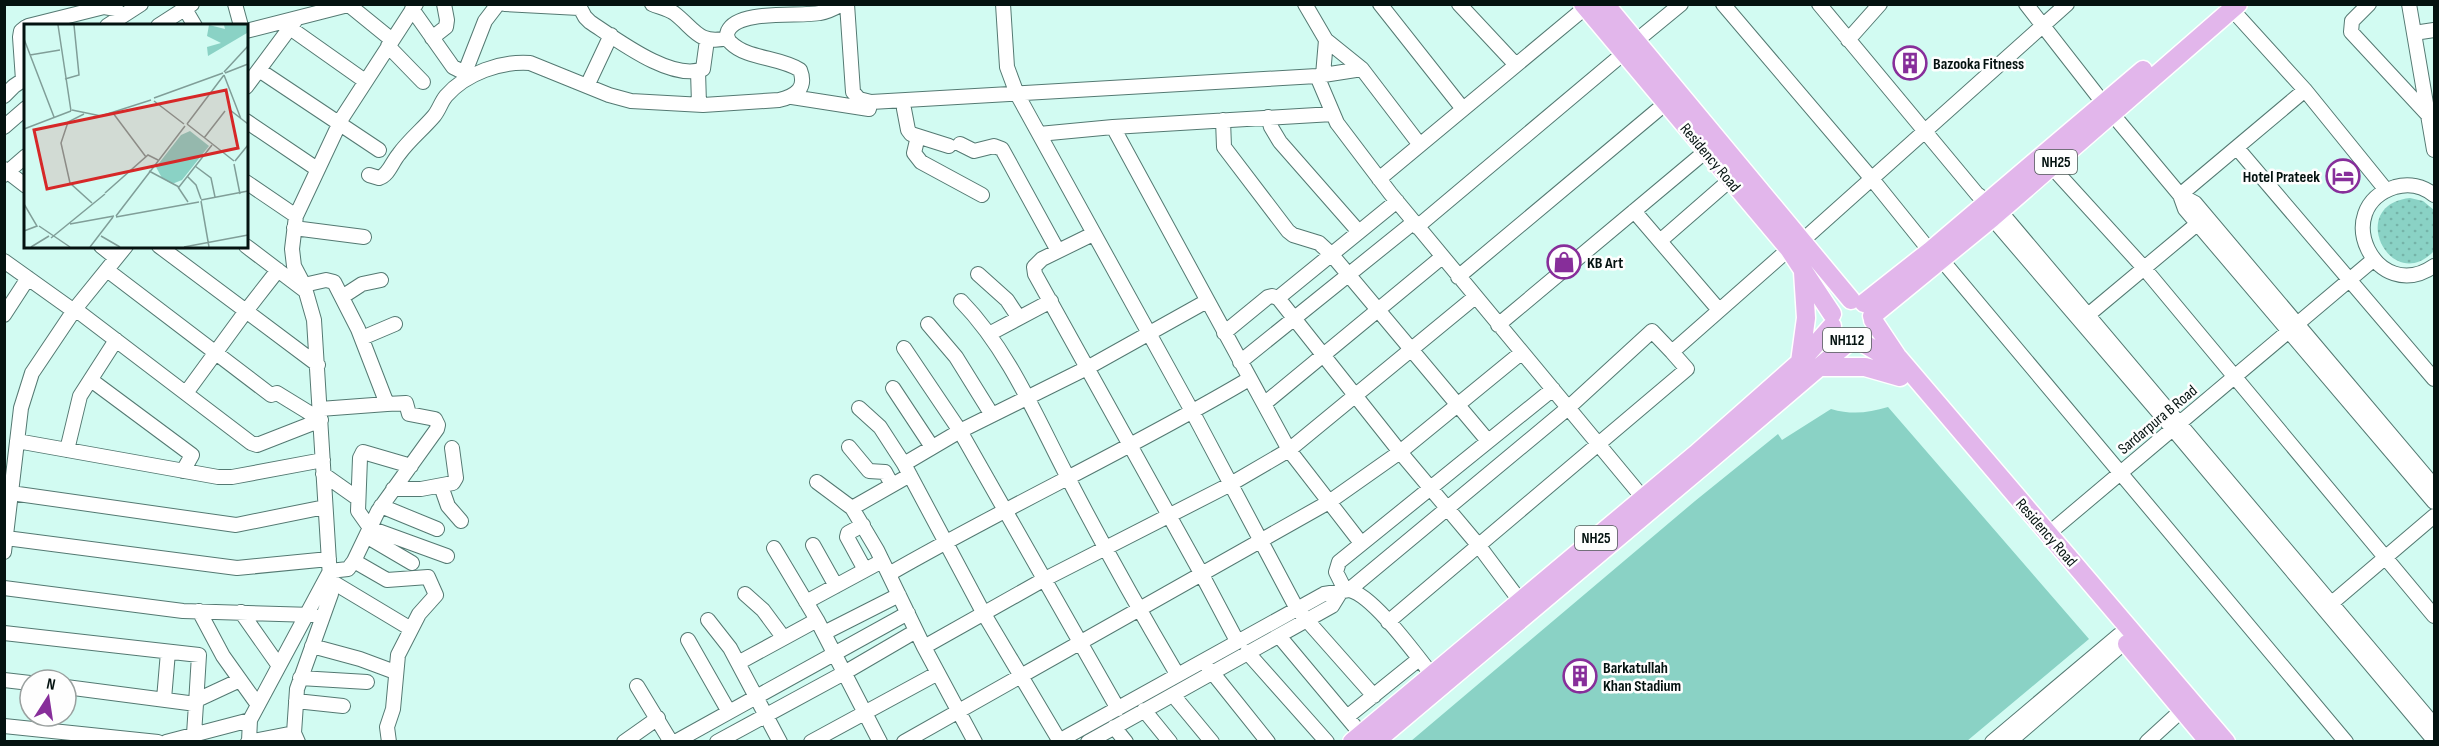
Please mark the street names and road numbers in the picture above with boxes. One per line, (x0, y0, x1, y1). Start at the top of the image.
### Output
street label: Residency Road (1676, 120, 1744, 196)
road number: NH25 (2035, 150, 2077, 174)
road number: NH112 (1823, 328, 1871, 352)
street label: Sardarpura B Road (2115, 382, 2201, 459)
street label: Residency Road (2011, 495, 2081, 571)
road number: NH25 (1575, 526, 1617, 550)

